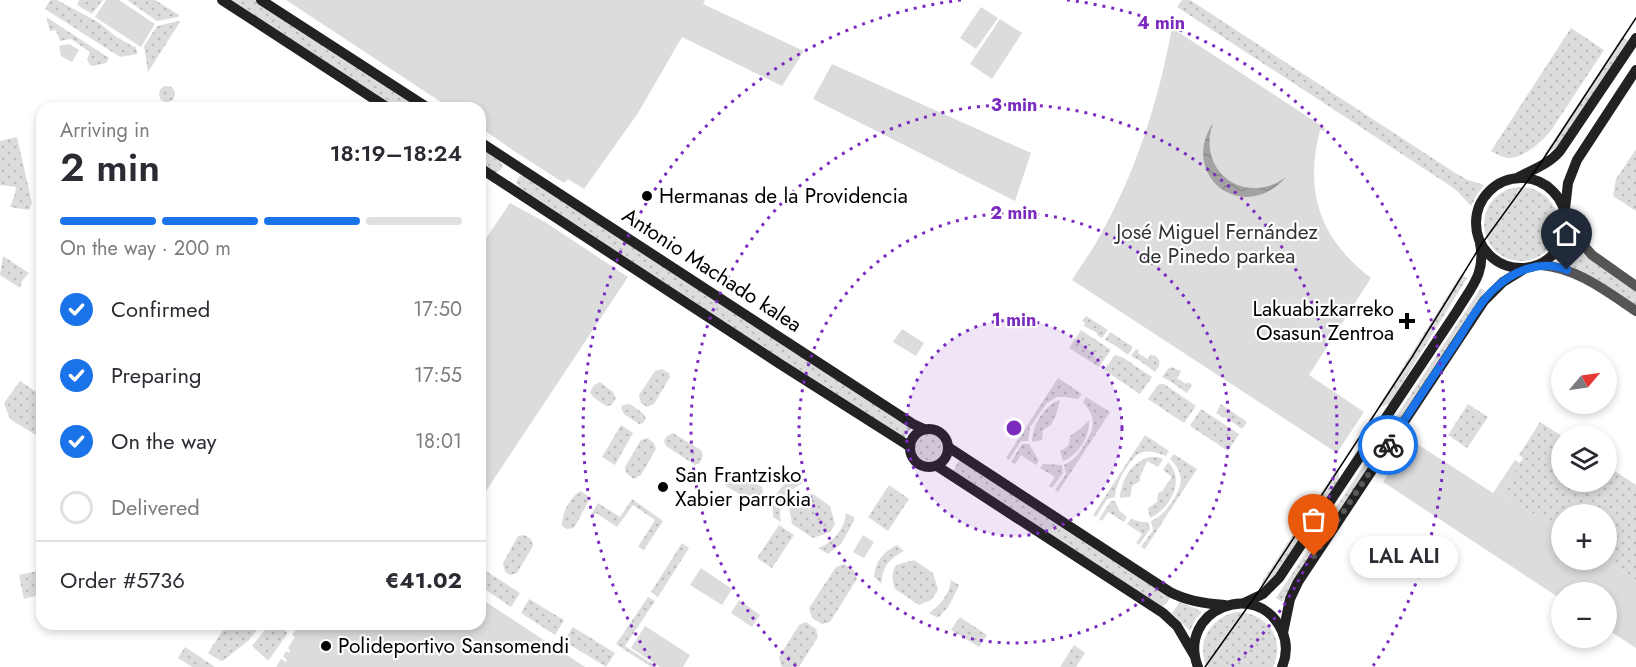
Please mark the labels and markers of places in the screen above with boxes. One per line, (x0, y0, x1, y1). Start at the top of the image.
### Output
place label: Hermanas de la Providencia (659, 181, 908, 211)
marker: Hermanas de la Providencia (640, 189, 654, 203)
pin (1541, 208, 1592, 270)
place label: Lakuabizkarreko Osasun Zentroa (1253, 294, 1394, 348)
marker: Lakuabizkarreko Osasun Zentroa (1398, 312, 1416, 330)
centre of rings (1004, 418, 1024, 438)
place label: San Frantzisko Xabier parrokia (675, 460, 811, 514)
marker: San Frantzisko Xabier parrokia (656, 480, 670, 494)
pin (1288, 494, 1339, 556)
callout: LAL ALI (1350, 535, 1458, 577)
place label: Polideportivo Sansomendi (338, 631, 569, 661)
marker: Polideportivo Sansomendi (319, 639, 333, 653)

